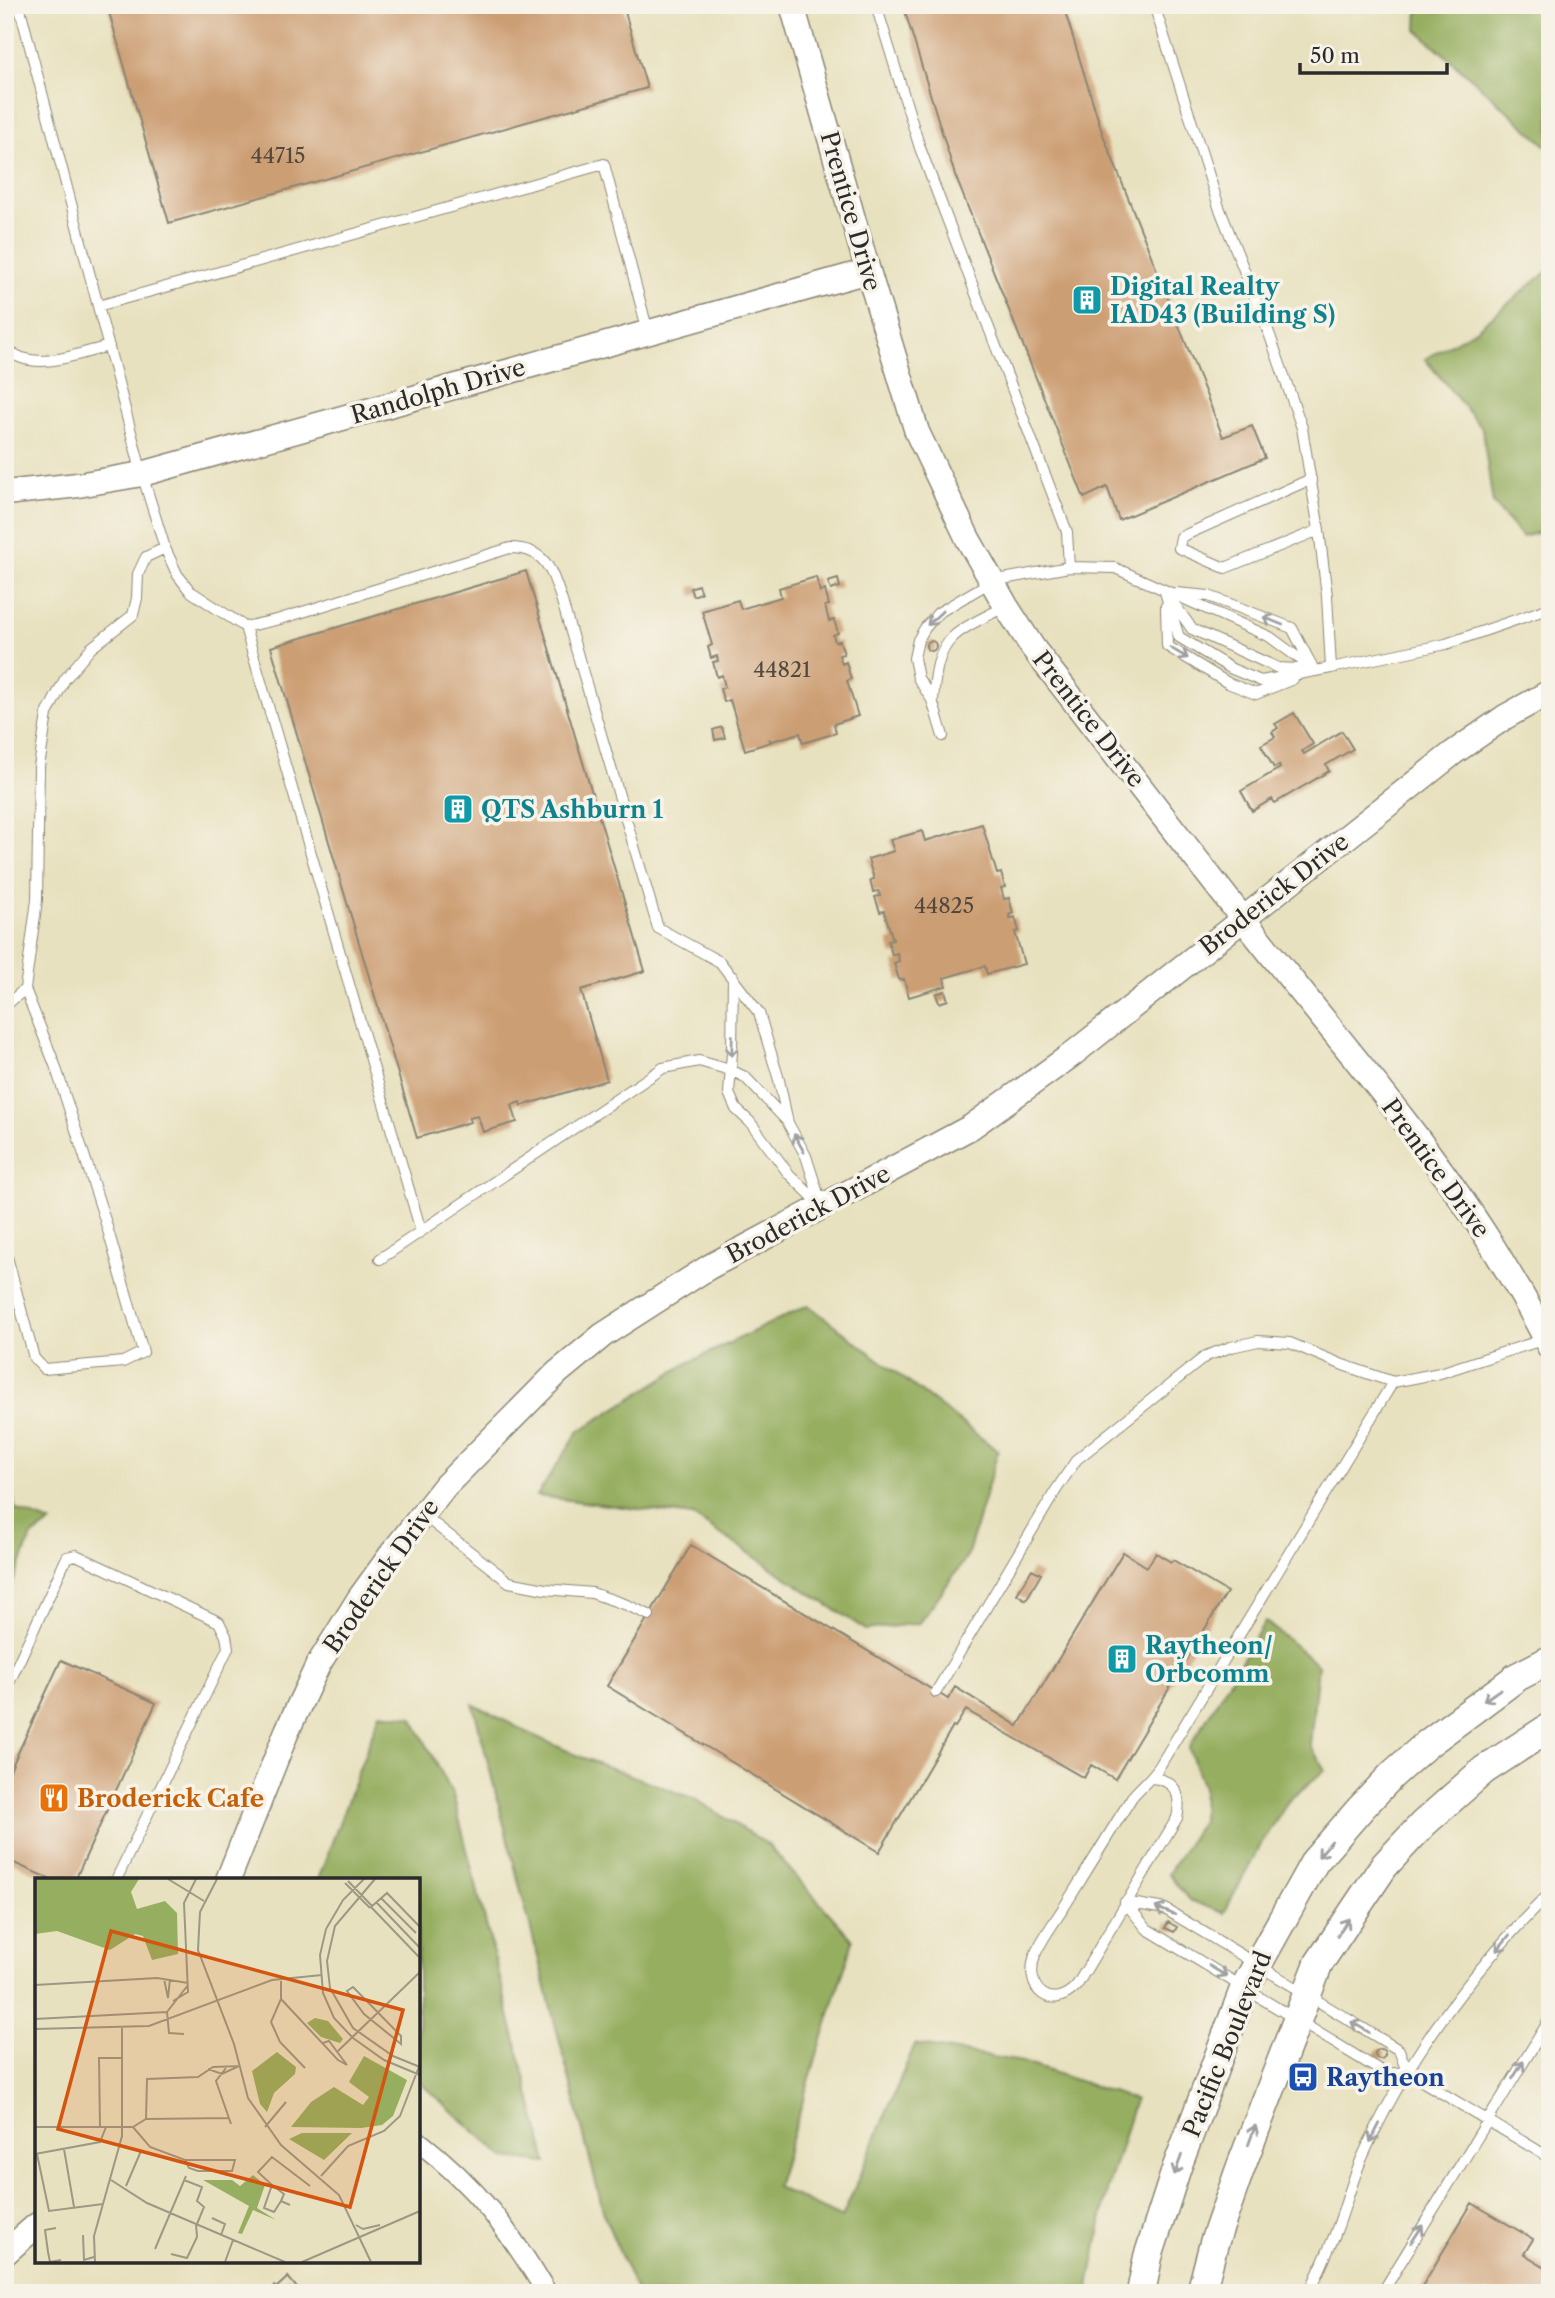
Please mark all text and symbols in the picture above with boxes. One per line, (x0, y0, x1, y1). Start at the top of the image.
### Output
scale bar (1300, 32, 1446, 76)
text: 50 m (1310, 43, 1360, 68)
street label: Prentice Drive (814, 128, 888, 294)
house number: 44715 (251, 143, 305, 168)
place label: Digital Realty IAD43 (Building S) (1110, 272, 1335, 329)
building icon: Digital Realty IAD43 (Building S) (1070, 283, 1104, 317)
street label: Randolph Drive (347, 352, 529, 430)
one-way arrow (927, 610, 944, 627)
one-way arrow (1262, 613, 1284, 626)
street label: Prentice Drive (1027, 645, 1151, 793)
one-way arrow (1169, 647, 1189, 661)
house number: 44821 (753, 657, 811, 682)
building icon: QTS Ashburn 1 (441, 792, 475, 826)
place label: QTS Ashburn 1 (481, 795, 663, 824)
street label: Broderick Drive (1194, 827, 1354, 961)
house number: 44825 (914, 893, 974, 918)
one-way arrow (725, 1034, 738, 1056)
street label: Prentice Drive (1376, 1093, 1496, 1243)
one-way arrow (792, 1133, 805, 1154)
street label: Broderick Drive (721, 1159, 895, 1269)
street label: Broderick Drive (317, 1493, 445, 1659)
place label: Raytheon/ Orbcomm (1145, 1631, 1273, 1688)
building icon: Raytheon/ Orbcomm (1105, 1642, 1139, 1676)
one-way arrow (1483, 1688, 1502, 1702)
restaurant icon: Broderick Cafe (37, 1781, 71, 1815)
place label: Broderick Cafe (77, 1784, 264, 1813)
one-way arrow (1318, 1840, 1333, 1858)
inset map (35, 1878, 420, 2263)
one-way arrow (1155, 1904, 1176, 1917)
one-way arrow (1335, 1918, 1350, 1937)
one-way arrow (1495, 1933, 1511, 1951)
street label: Pacific Boulevard (1176, 1946, 1278, 2141)
one-way arrow (1207, 1965, 1228, 1978)
one-way arrow (1351, 2020, 1371, 2034)
bus stop icon: Raytheon (1286, 2060, 1320, 2094)
one-way arrow (1512, 2060, 1526, 2080)
place label: Raytheon (1326, 2063, 1445, 2092)
one-way arrow (1368, 2122, 1382, 2143)
one-way arrow (1247, 2124, 1259, 2146)
one-way arrow (1171, 2153, 1183, 2175)
one-way arrow (1410, 2225, 1424, 2244)

